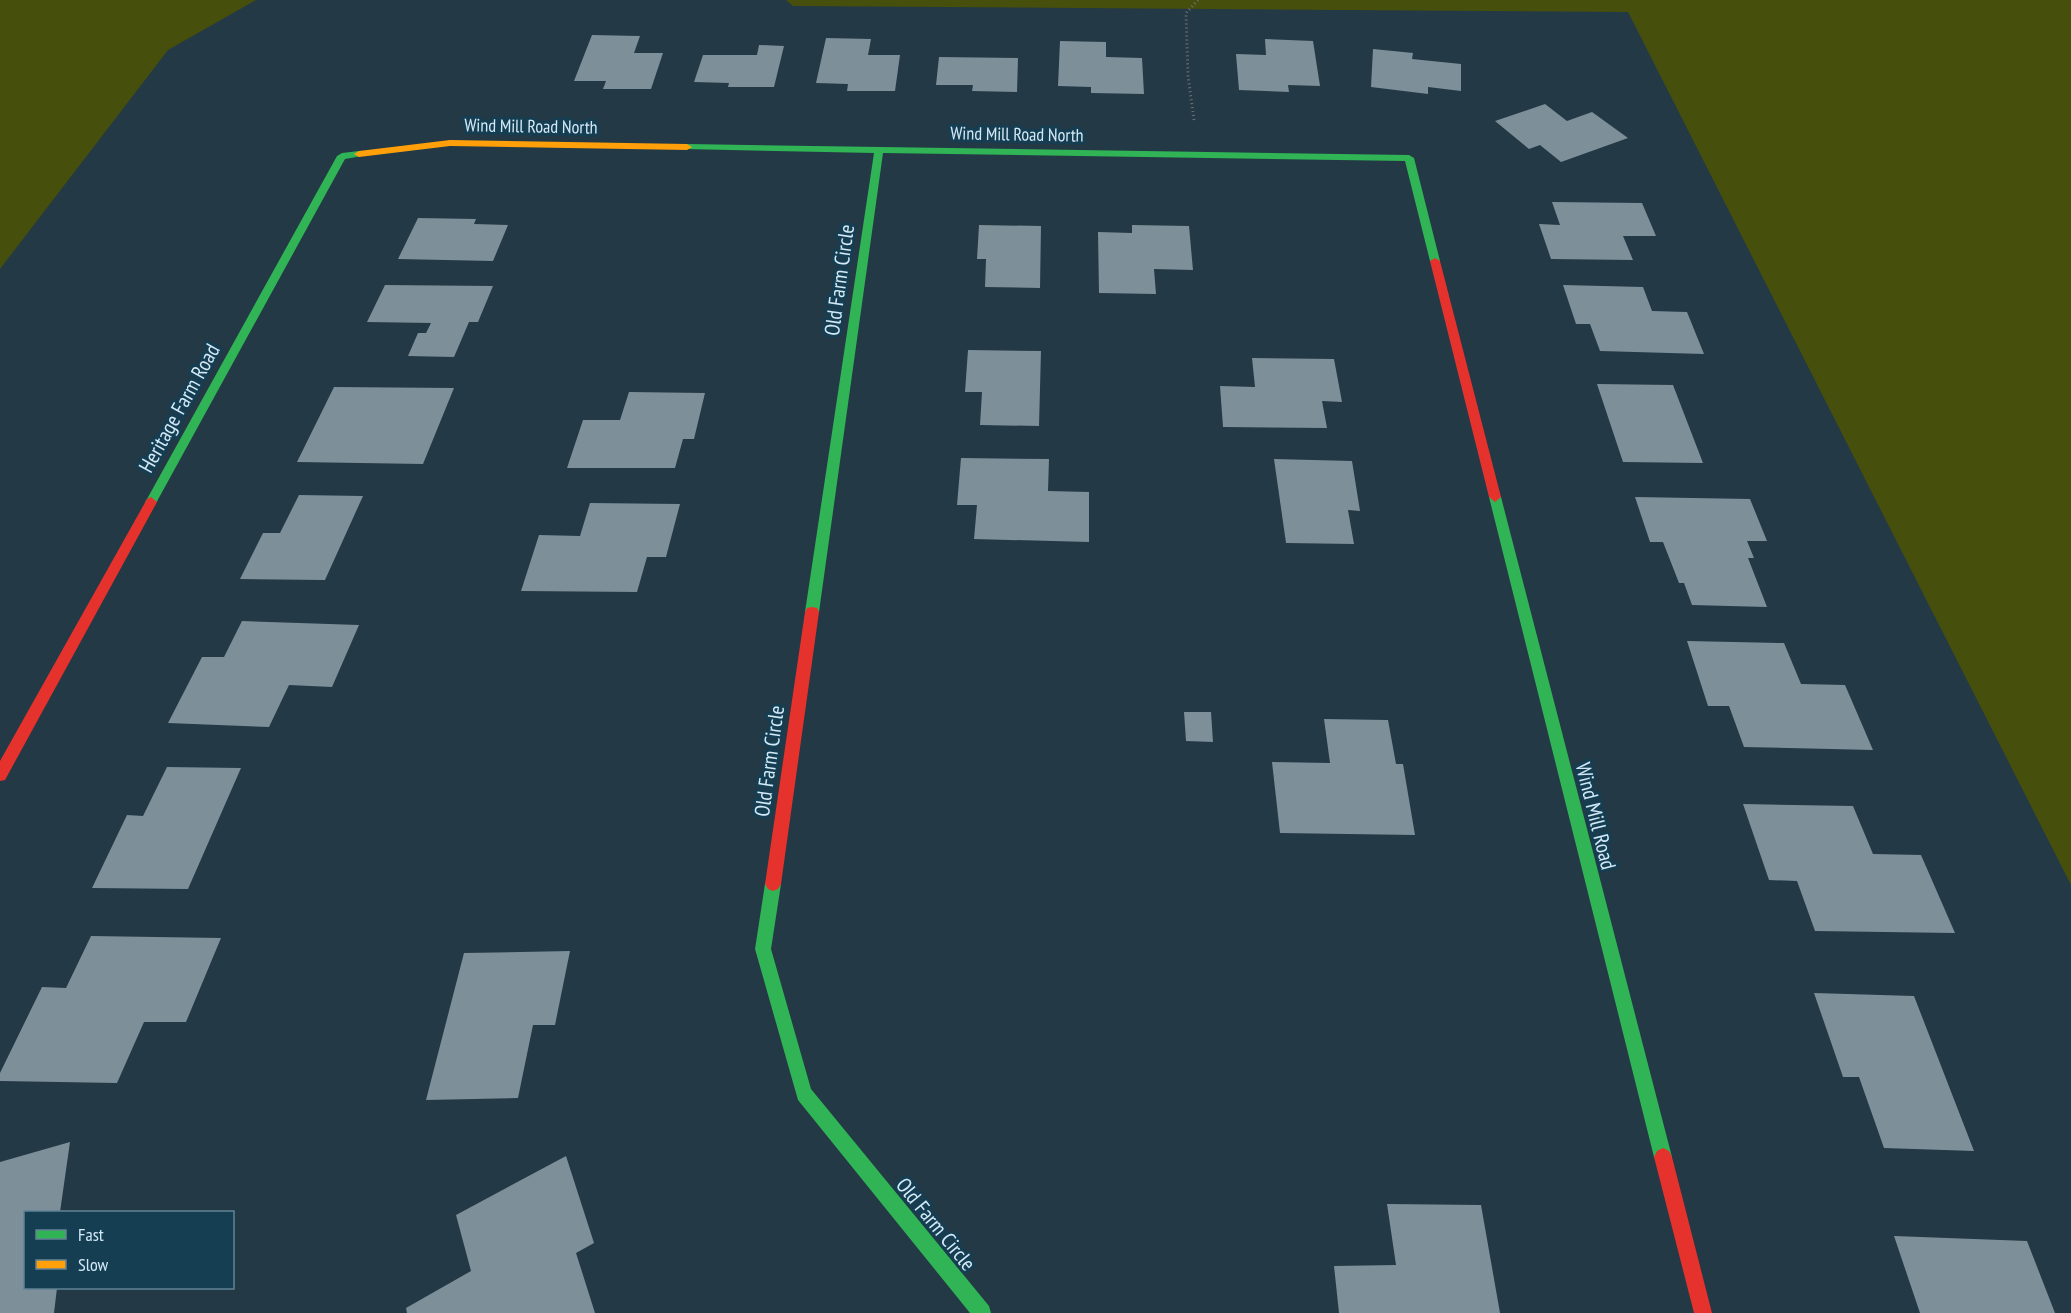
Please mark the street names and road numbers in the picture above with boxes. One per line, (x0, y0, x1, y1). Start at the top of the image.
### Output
street label: Wind Mill Road North (464, 113, 598, 139)
street label: Wind Mill Road North (950, 121, 1084, 147)
street label: Old Farm Circle (818, 223, 860, 337)
street label: Heritage Farm Road (132, 339, 226, 477)
street label: Old Farm Circle (748, 704, 790, 818)
street label: Wind Mill Road (1570, 760, 1622, 872)
street label: Old Farm Circle (890, 1172, 982, 1276)

